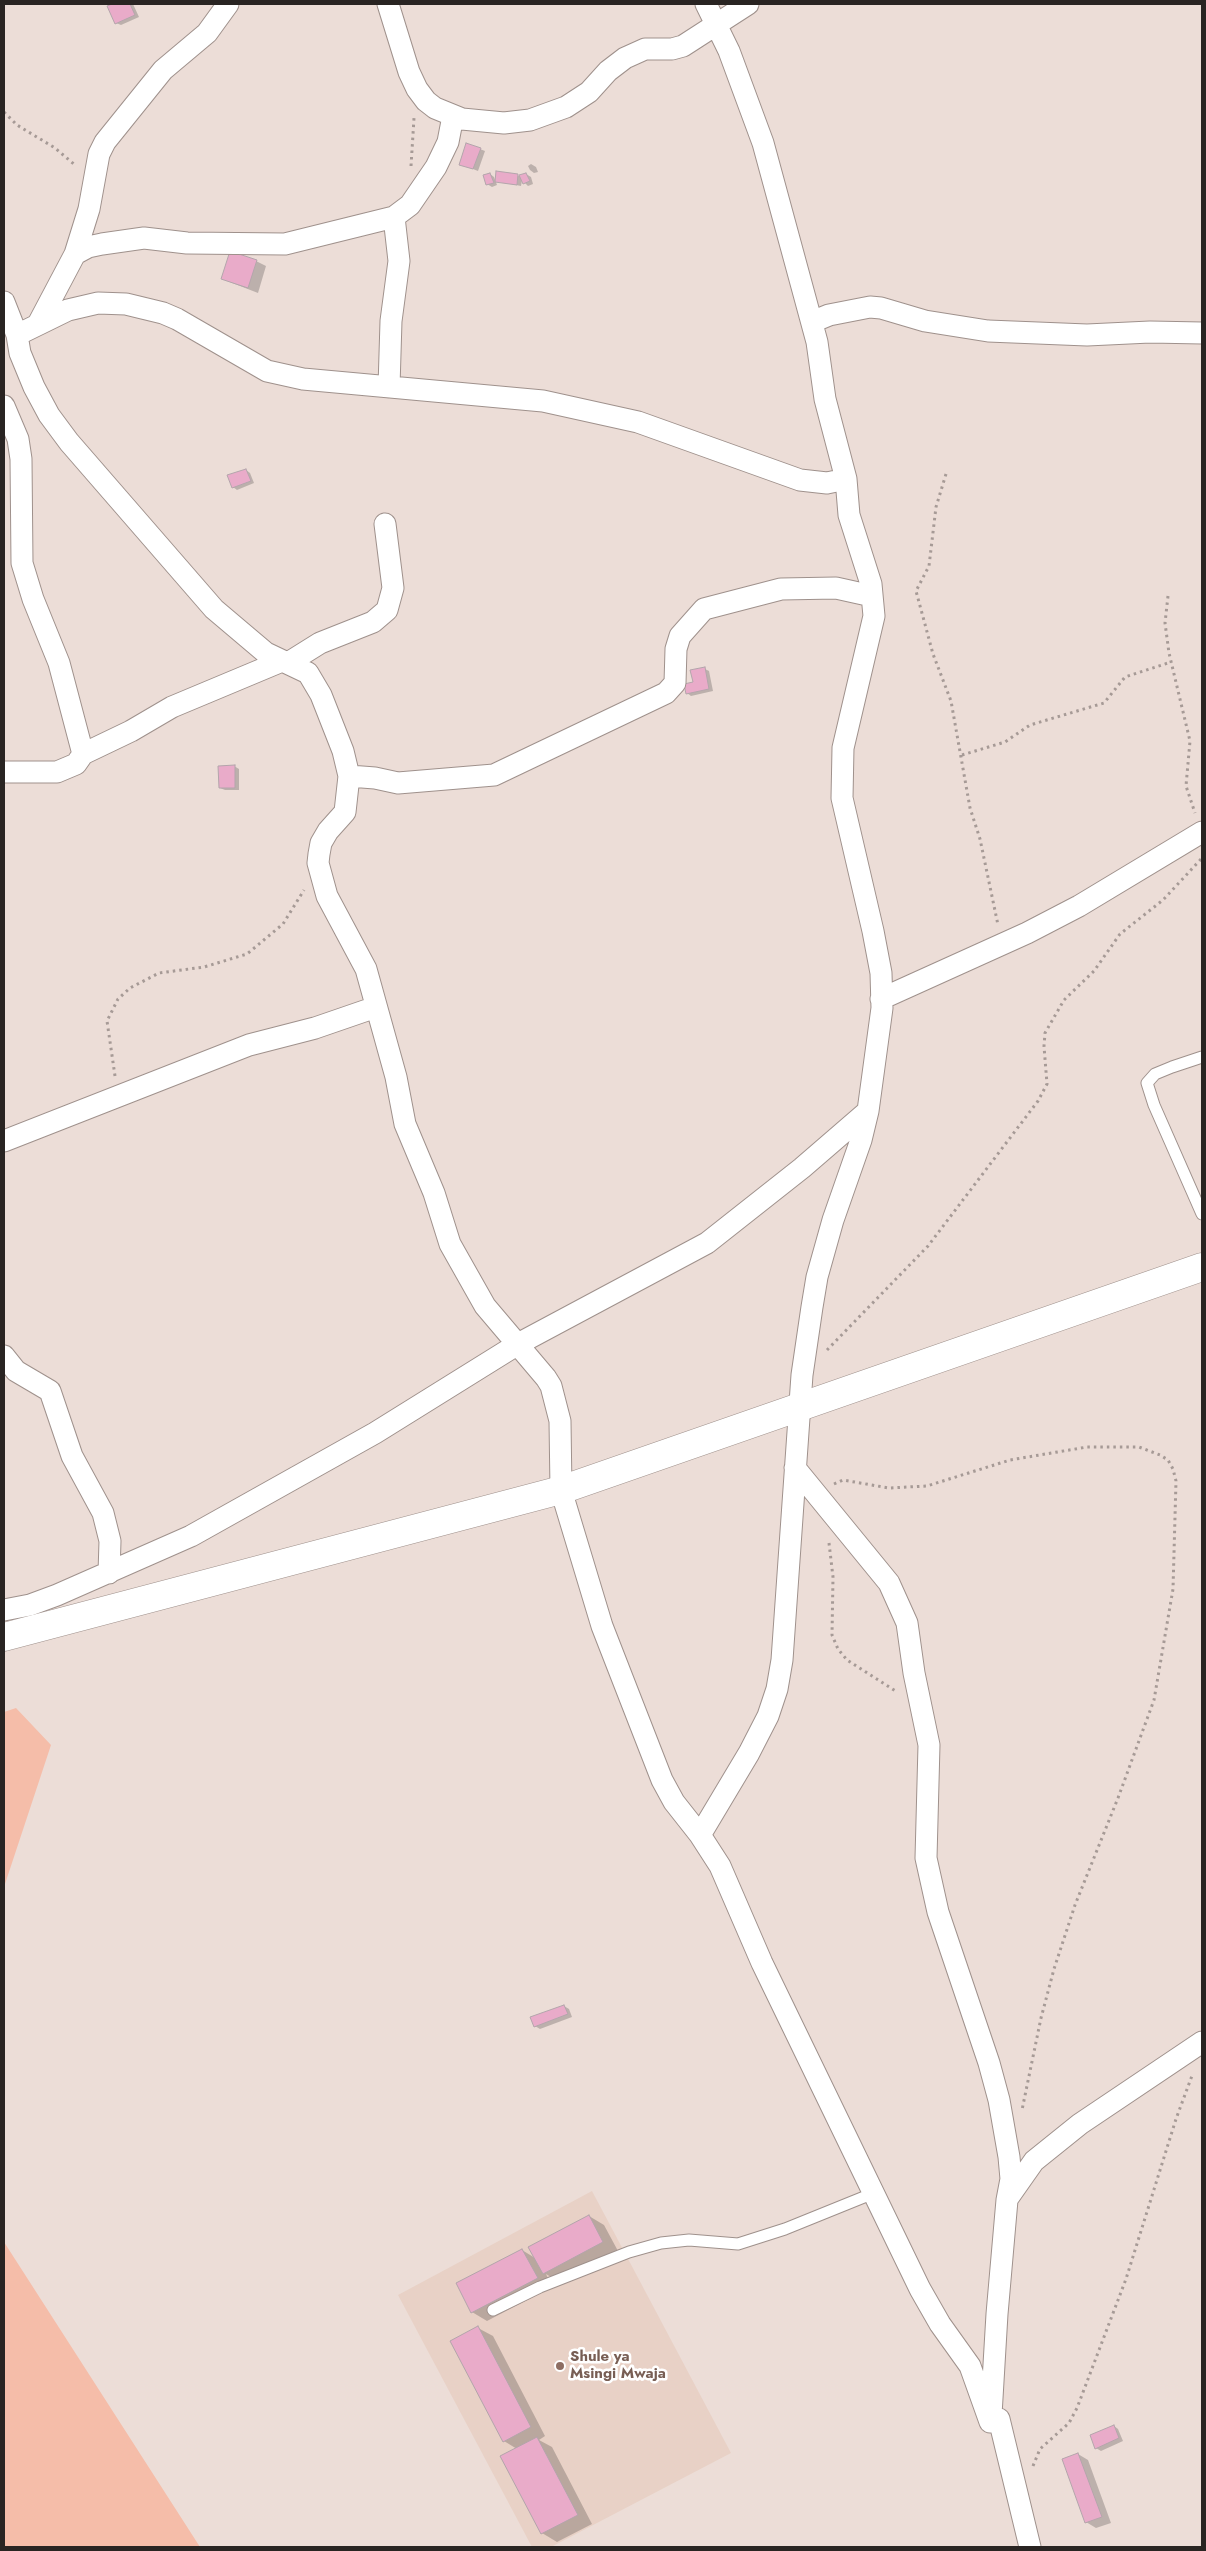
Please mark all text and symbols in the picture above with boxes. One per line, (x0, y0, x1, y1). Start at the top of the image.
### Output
place label: Shule ya Msingi Mwaja (570, 2348, 666, 2383)
marker: Shule ya Msingi Mwaja (554, 2360, 566, 2372)

